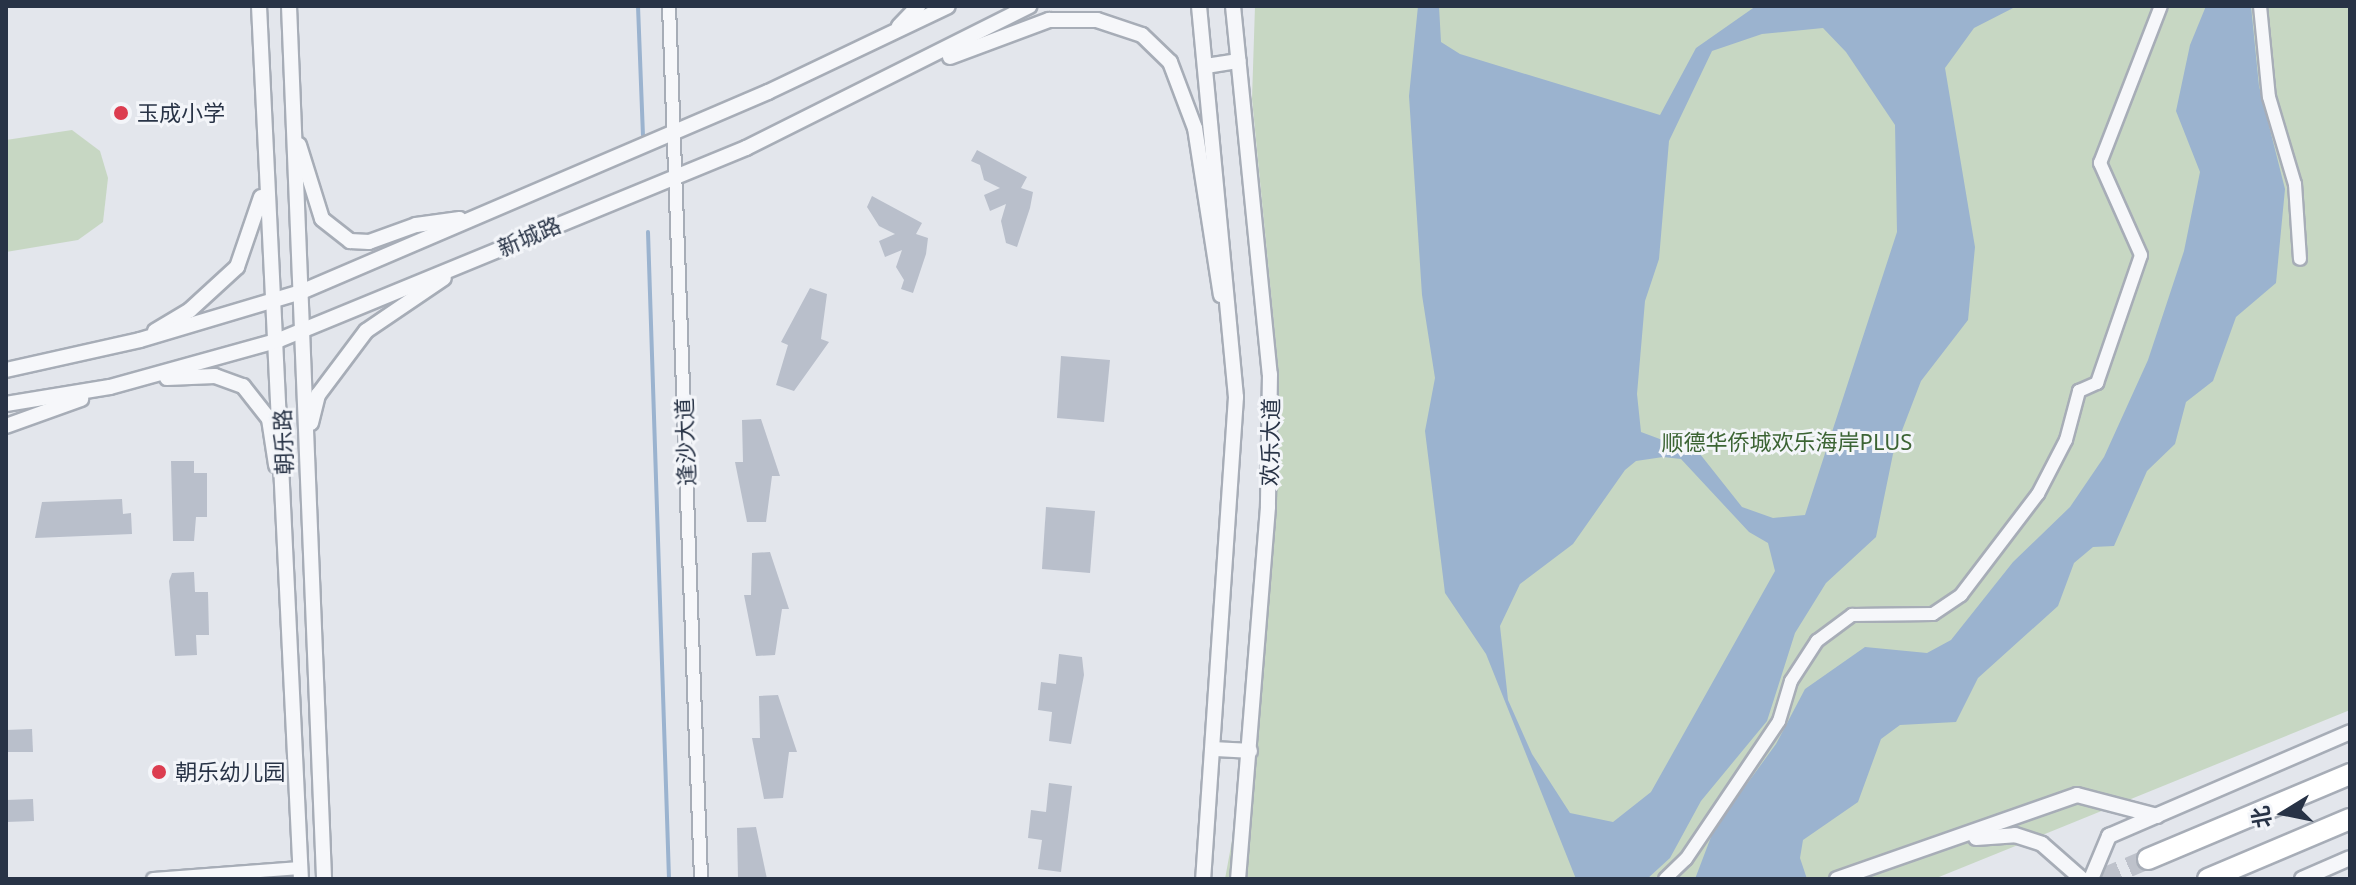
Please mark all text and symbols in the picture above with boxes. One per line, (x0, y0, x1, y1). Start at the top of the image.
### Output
place label: 玉成小学 (137, 100, 225, 126)
marker: 玉成小学 (112, 104, 130, 122)
street label: 新城路 (493, 211, 565, 261)
street label: 逢沙大道 (670, 398, 700, 486)
street label: 欢乐大道 (1256, 398, 1284, 486)
street label: 朝乐路 (269, 409, 297, 475)
park label: 顺德华侨城欢乐海岸PLUS (1662, 429, 1912, 455)
place label: 朝乐幼儿园 (175, 759, 285, 785)
marker: 朝乐幼儿园 (150, 763, 168, 781)
north arrow (2244, 773, 2324, 853)
text: 北 (2244, 804, 2277, 831)

